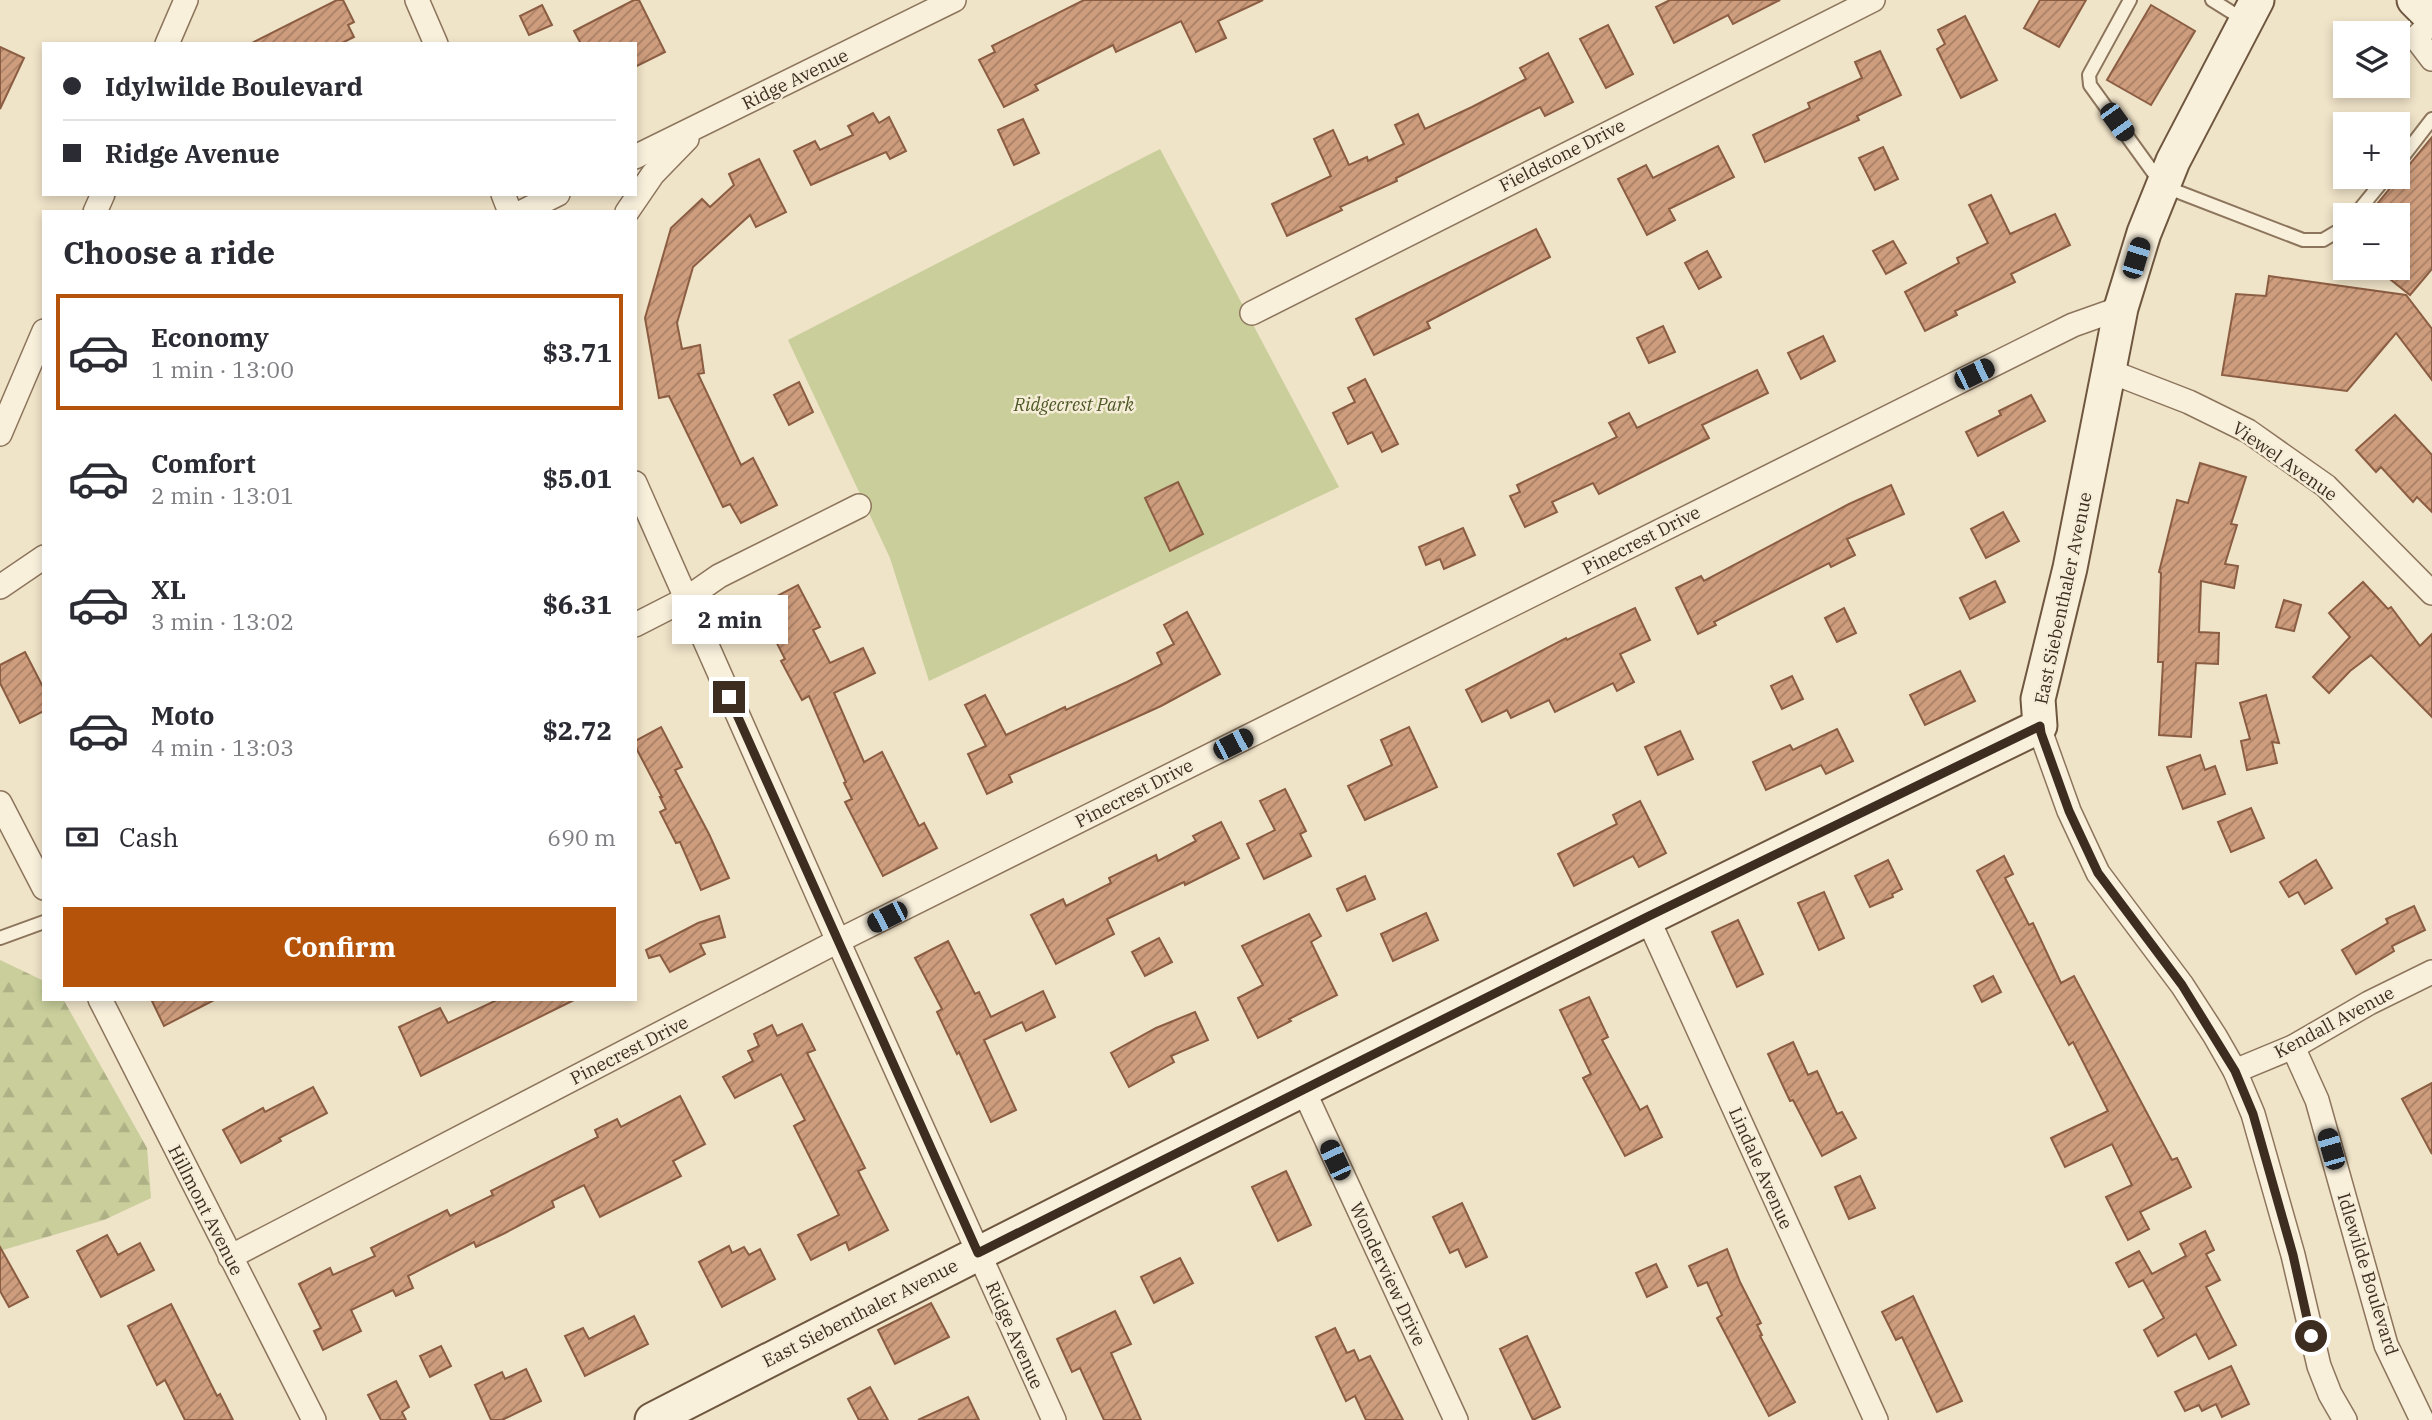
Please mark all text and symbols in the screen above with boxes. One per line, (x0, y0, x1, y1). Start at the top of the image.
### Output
map controls (2333, 21, 2410, 280)
button: layers (2333, 21, 2410, 98)
street label: Ridge Avenue (738, 43, 852, 115)
text: Idylwilde Boulevard (105, 69, 363, 103)
car (2097, 99, 2138, 145)
button: + (2333, 112, 2410, 189)
street label: Fieldstone Drive (1495, 113, 1629, 197)
text: Ridge Avenue (105, 136, 280, 170)
button: − (2333, 203, 2410, 280)
text: Choose a ride (63, 231, 275, 273)
car (2120, 235, 2153, 281)
text: Economy (151, 320, 269, 354)
icon: car (67, 321, 130, 384)
text: $3.71 (542, 335, 612, 369)
text: 1 min · 13:00 (151, 354, 294, 384)
car (1951, 355, 1998, 393)
park label: Ridgecrest Park (1013, 393, 1135, 416)
street label: Viewel Avenue (2228, 416, 2342, 506)
text: Comfort (151, 446, 256, 480)
icon: car (67, 447, 130, 510)
text: $5.01 (542, 461, 612, 495)
text: 2 min · 13:01 (151, 480, 294, 510)
street label: East Siebenthaler Avenue (2029, 490, 2097, 706)
street label: Pinecrest Drive (1578, 500, 1704, 580)
text: XL (151, 572, 186, 606)
icon: car (67, 573, 130, 636)
text: $6.31 (542, 587, 612, 621)
callout: 2 min (671, 596, 787, 644)
text: 2 min (698, 604, 762, 634)
text: 3 min · 13:02 (151, 606, 294, 636)
route end (713, 681, 745, 713)
text: Moto (151, 698, 214, 732)
icon: car (67, 699, 130, 762)
text: $2.72 (542, 713, 612, 747)
car (1210, 725, 1257, 763)
text: 4 min · 13:03 (151, 732, 294, 762)
street label: Pinecrest Drive (1071, 753, 1197, 833)
icon: cash (63, 818, 101, 856)
text: Cash (119, 820, 179, 854)
text: 690 m (547, 822, 616, 852)
car (864, 898, 911, 936)
button: Confirm (63, 907, 616, 987)
street label: Kendall Avenue (2270, 981, 2398, 1063)
street label: Pinecrest Drive (566, 1010, 692, 1090)
street label: Lindale Avenue (1724, 1103, 1798, 1233)
car (2316, 1126, 2347, 1172)
car (1317, 1137, 1354, 1183)
street label: Hillmont Avenue (163, 1141, 249, 1279)
street label: Idlewilde Boulevard (2332, 1190, 2404, 1358)
street label: Wonderview Drive (1345, 1198, 1431, 1350)
street label: East Siebenthaler Avenue (758, 1254, 962, 1372)
street label: Ridge Avenue (981, 1278, 1049, 1392)
route start (2295, 1320, 2327, 1352)

